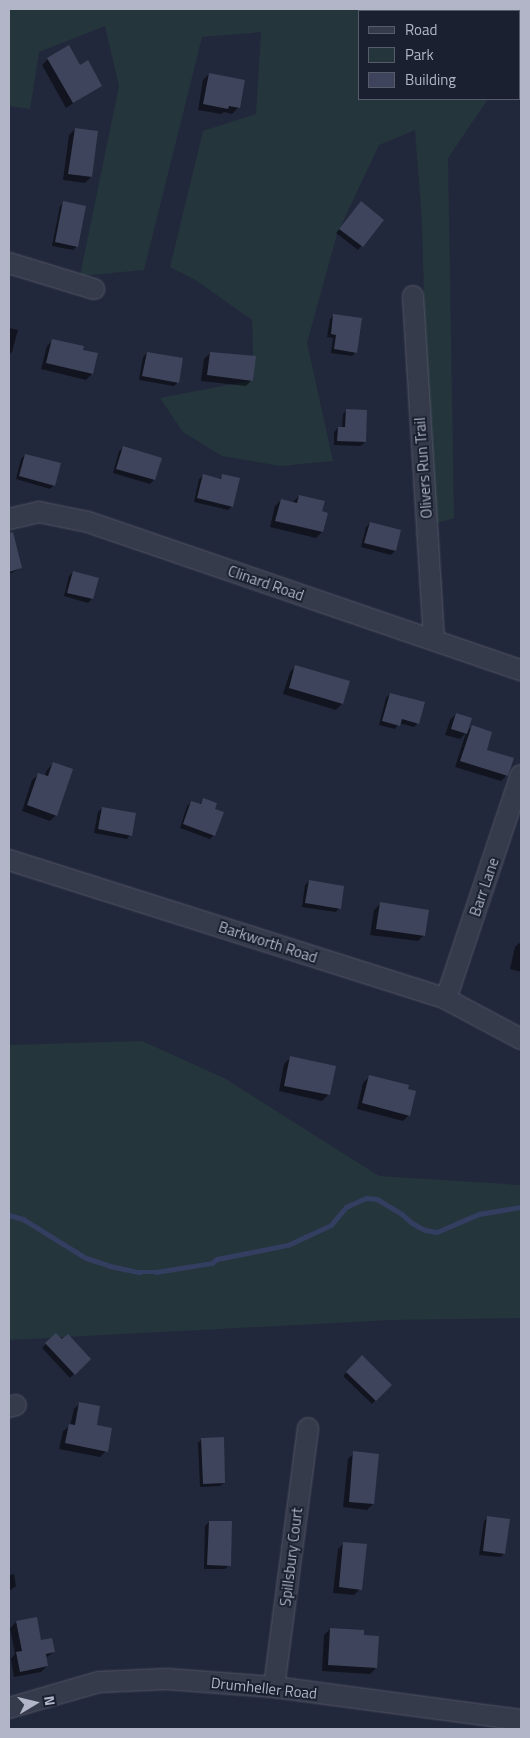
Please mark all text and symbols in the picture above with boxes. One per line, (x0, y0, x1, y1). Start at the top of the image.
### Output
legend (358, 10, 520, 100)
text: Road (405, 18, 437, 41)
text: Park (405, 43, 434, 66)
text: Building (405, 68, 456, 91)
street label: Olivers Run Trail (410, 417, 436, 519)
street label: Clinard Road (226, 562, 306, 604)
street label: Barr Lane (466, 855, 502, 919)
street label: Barkworth Road (216, 918, 320, 966)
street label: Spillsbury Court (276, 1507, 306, 1607)
street label: Drumheller Road (210, 1673, 318, 1703)
north arrow (10, 1678, 60, 1728)
text: N (39, 1694, 61, 1707)

